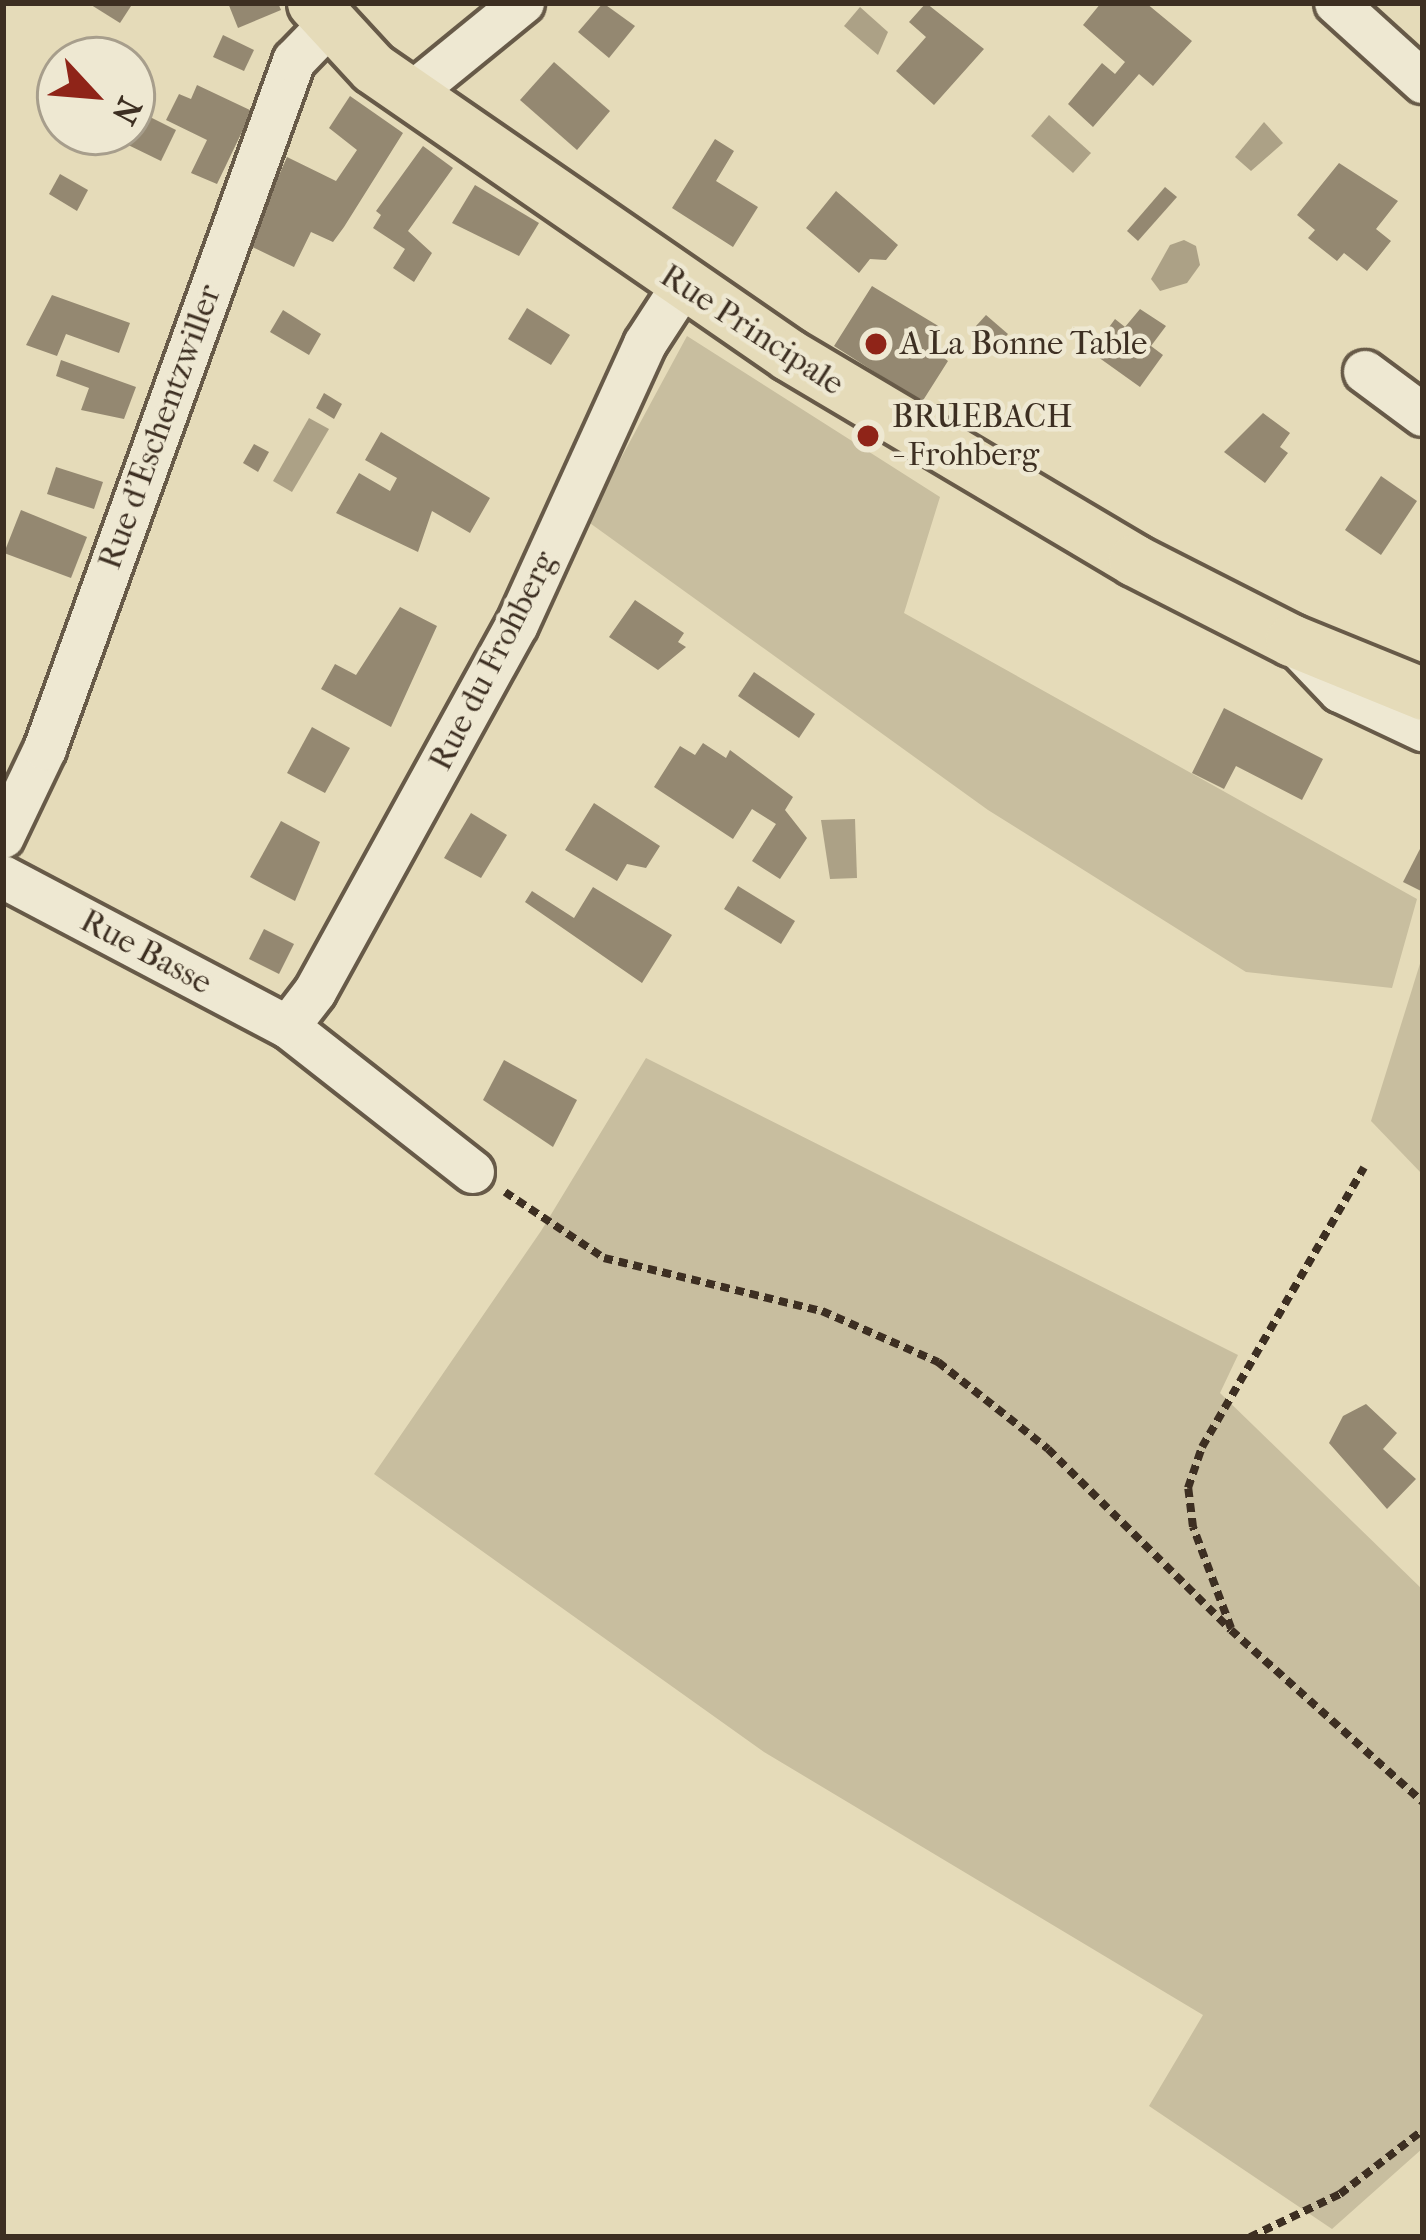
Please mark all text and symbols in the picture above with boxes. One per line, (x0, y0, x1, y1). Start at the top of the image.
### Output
north arrow (36, 36, 156, 156)
text: N (103, 91, 149, 130)
street label: Rue Principale (653, 256, 851, 404)
street label: Rue d'Eschentzwiller (90, 279, 230, 575)
place label: A La Bonne Table (900, 324, 1147, 364)
marker: A La Bonne Table (863, 331, 889, 357)
place label: BRUEBACH - Frohberg (892, 397, 1072, 475)
marker: BRUEBACH - Frohberg (855, 423, 881, 449)
street label: Rue du Frohberg (421, 545, 565, 777)
street label: Rue Basse (74, 901, 218, 1003)

